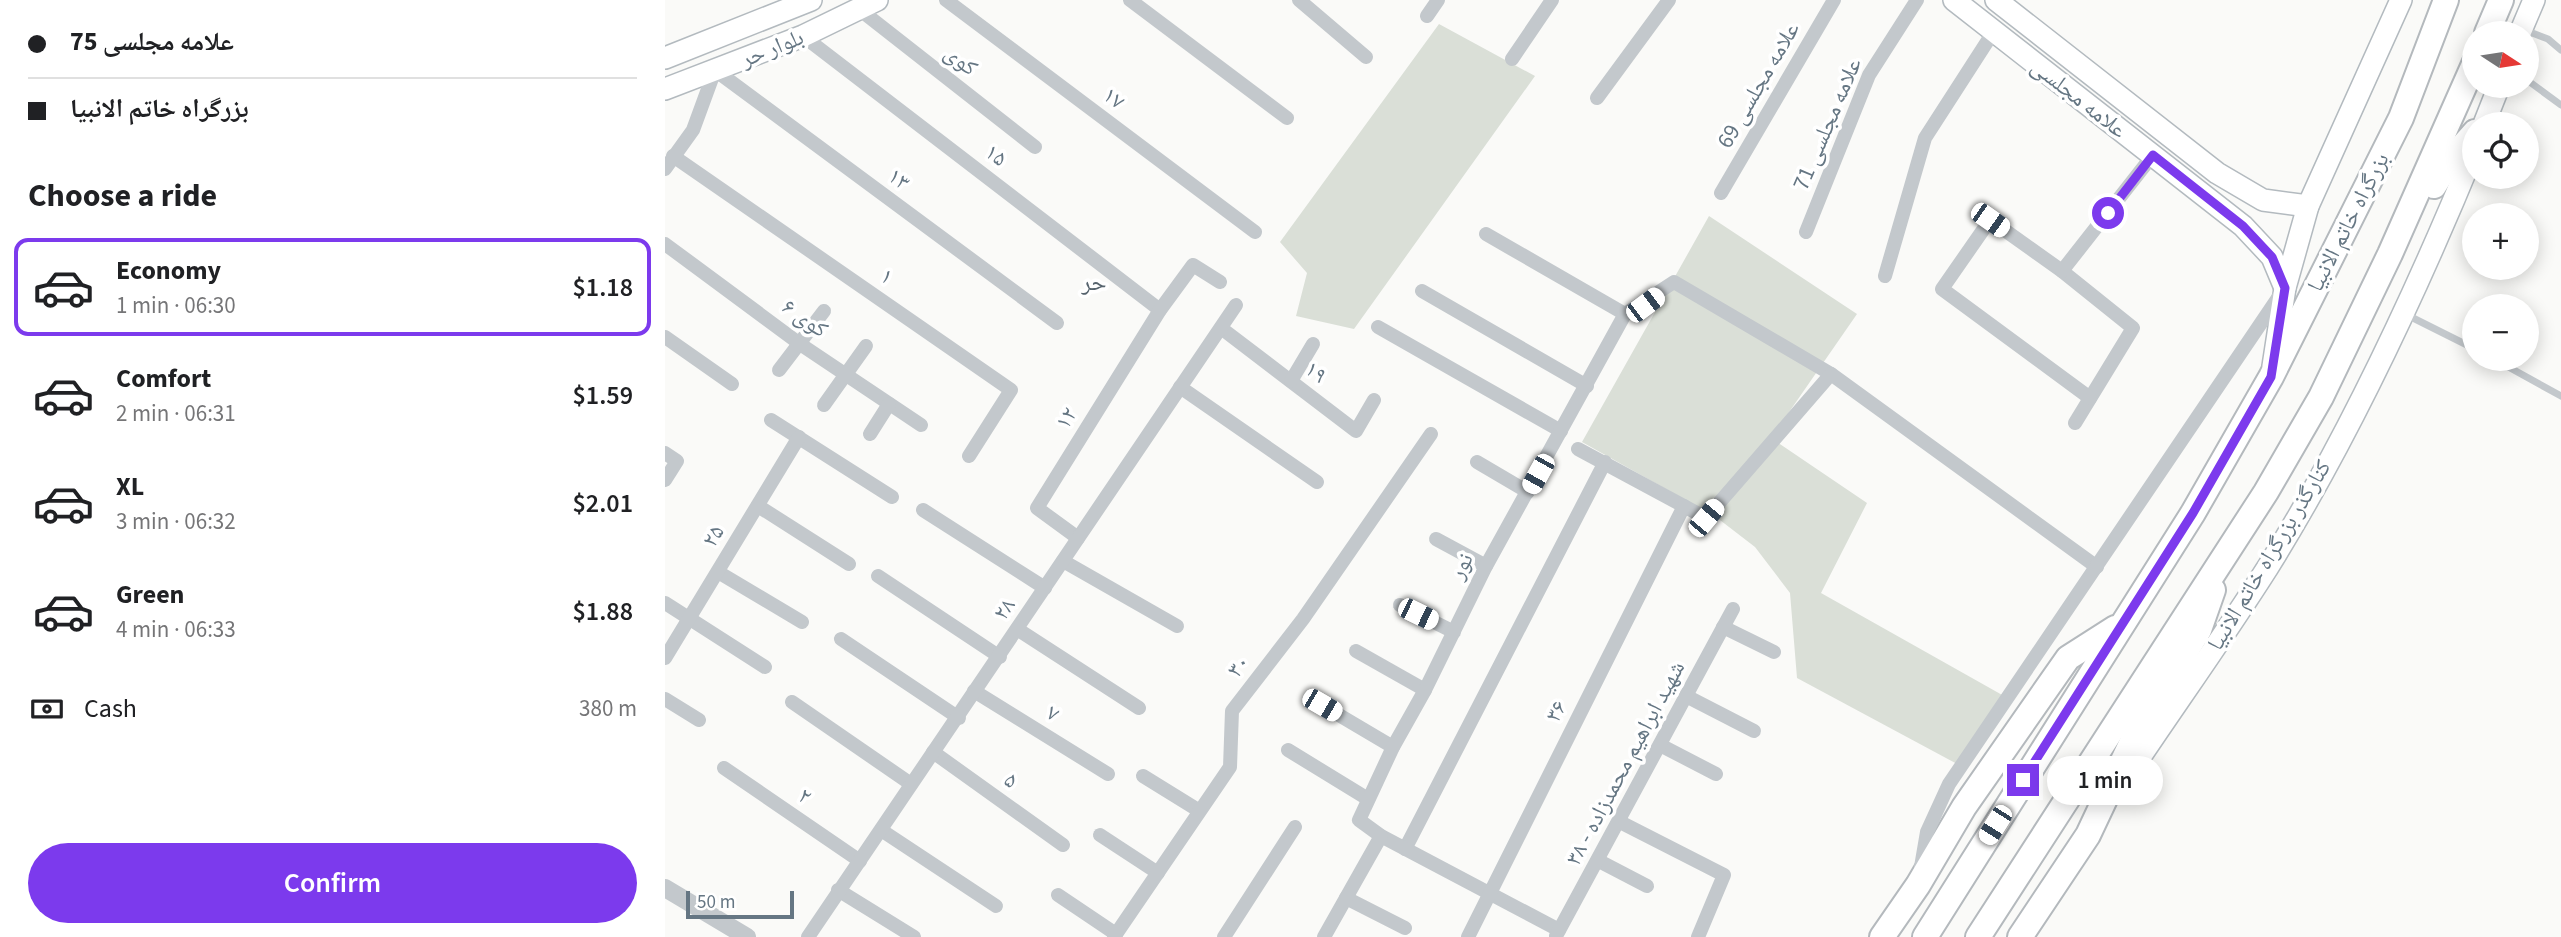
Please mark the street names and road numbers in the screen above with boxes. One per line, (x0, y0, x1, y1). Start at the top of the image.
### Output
street label: علامه مجلسی 69 (1708, 15, 1808, 154)
street label: بلوار حر (734, 20, 809, 76)
street label: کوی (937, 36, 985, 84)
street label: علامه مجلسی (2024, 50, 2134, 146)
street label: علامه مجلسی 71 (1784, 52, 1870, 195)
street label: ۱۷ (1096, 79, 1132, 117)
street label: ۱۵ (978, 136, 1014, 174)
street label: بزرگراه خاتم الانبیا (2299, 147, 2397, 297)
street label: ۱۳ (881, 160, 917, 198)
street label: ۱ (873, 260, 901, 292)
street label: کوی ۶ (775, 290, 835, 346)
street label: ۱۹ (1298, 353, 1334, 391)
street label: ۱۲ (1047, 400, 1085, 436)
street label: کنارگذر بزرگراه خاتم الانبیا (2199, 453, 2339, 657)
street label: ۲۵ (694, 519, 732, 553)
street label: نور (1440, 547, 1482, 586)
street label: ۲۸ (985, 591, 1023, 627)
street label: ۳۰ (1219, 648, 1257, 684)
street label: شهید ابراهیم محمدزاده - ۳۸ (1557, 655, 1693, 871)
street label: ۳۶ (1537, 694, 1575, 728)
street label: ۷ (1040, 696, 1066, 730)
street label: ۵ (997, 764, 1025, 796)
street label: ۲ (791, 779, 819, 813)

